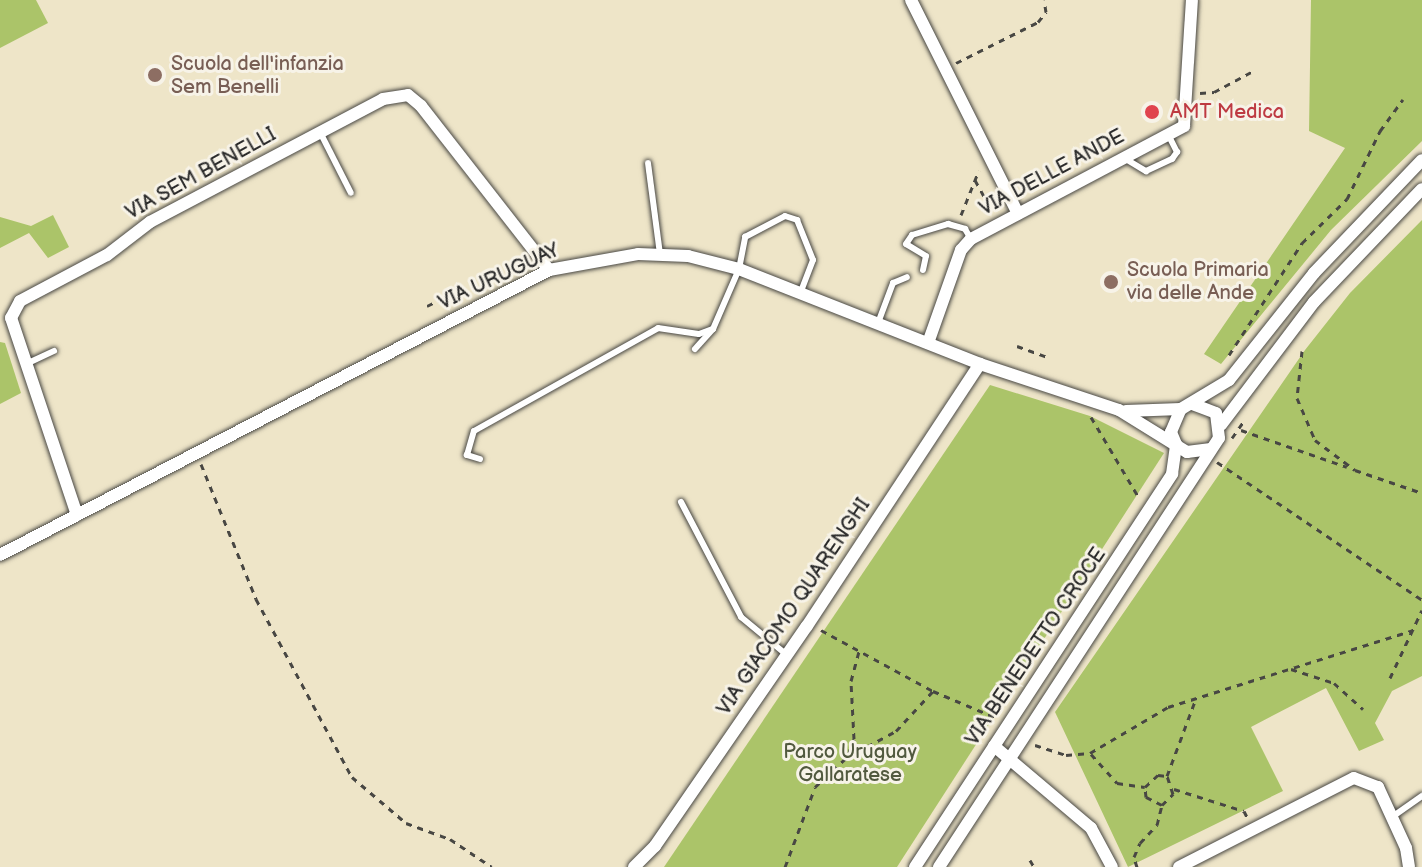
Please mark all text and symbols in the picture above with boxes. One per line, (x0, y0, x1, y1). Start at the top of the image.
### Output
place label: Scuola dell'infanzia Sem Benelli (171, 52, 344, 99)
marker: Scuola dell'infanzia Sem Benelli (146, 66, 164, 84)
place label: AMT Medica (1170, 100, 1284, 124)
marker: AMT Medica (1141, 101, 1163, 123)
street label: VIA SEM BENELLI (122, 123, 280, 225)
street label: VIA DELLE ANDE (975, 125, 1129, 221)
street label: VIA URUGUAY (435, 238, 563, 316)
place label: Scuola Primaria via delle Ande (1127, 258, 1269, 305)
marker: Scuola Primaria via delle Ande (1102, 273, 1120, 291)
street label: VIA GIACOMO QUARENGHI (712, 494, 876, 720)
street label: VIA BENEDETTO CROCE (961, 544, 1111, 750)
park label: Parco Uruguay Gallaratese (783, 740, 917, 787)

